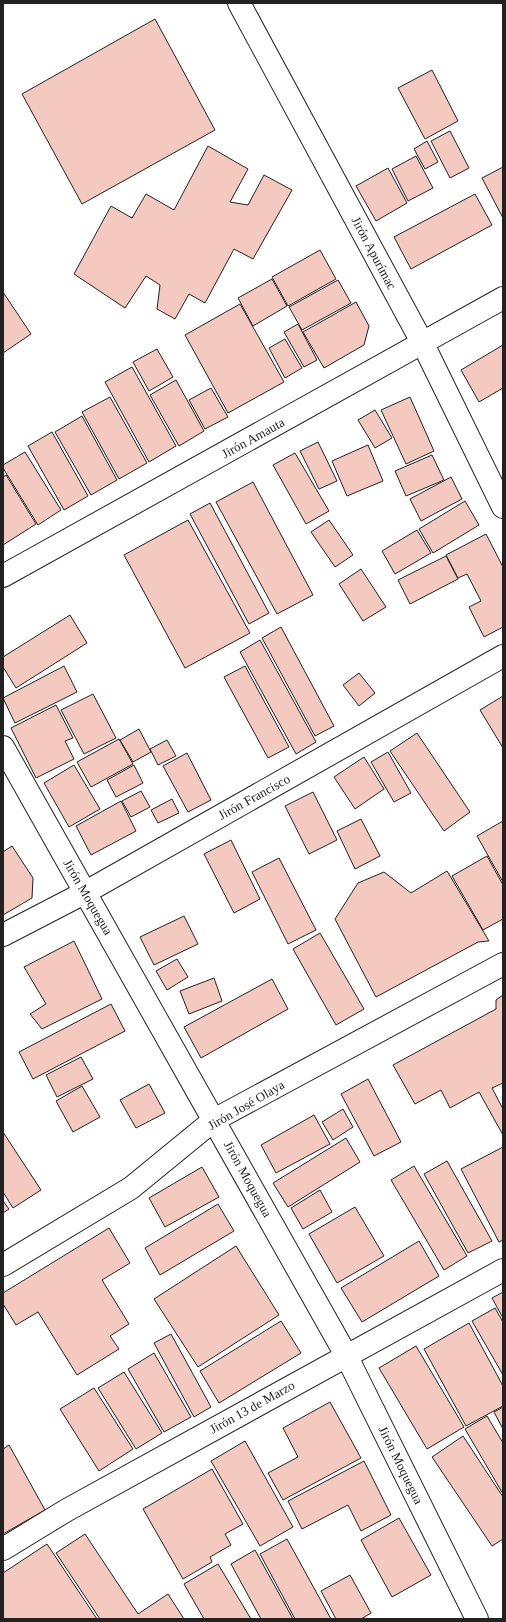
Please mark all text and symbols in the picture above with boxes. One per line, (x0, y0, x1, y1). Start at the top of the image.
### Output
street label: Jirón Apurímac (348, 214, 400, 292)
street label: Jirón Amauta (219, 414, 287, 461)
street label: Jirón Francisco (215, 771, 293, 823)
street label: Jirón Moquegua (60, 857, 116, 938)
street label: Jirón José Olaya (205, 1077, 287, 1133)
street label: Jirón Moquegua (221, 1138, 275, 1220)
street label: Jirón 13 de Marzo (207, 1377, 297, 1437)
street label: Jirón Moquegua (376, 1424, 426, 1507)

